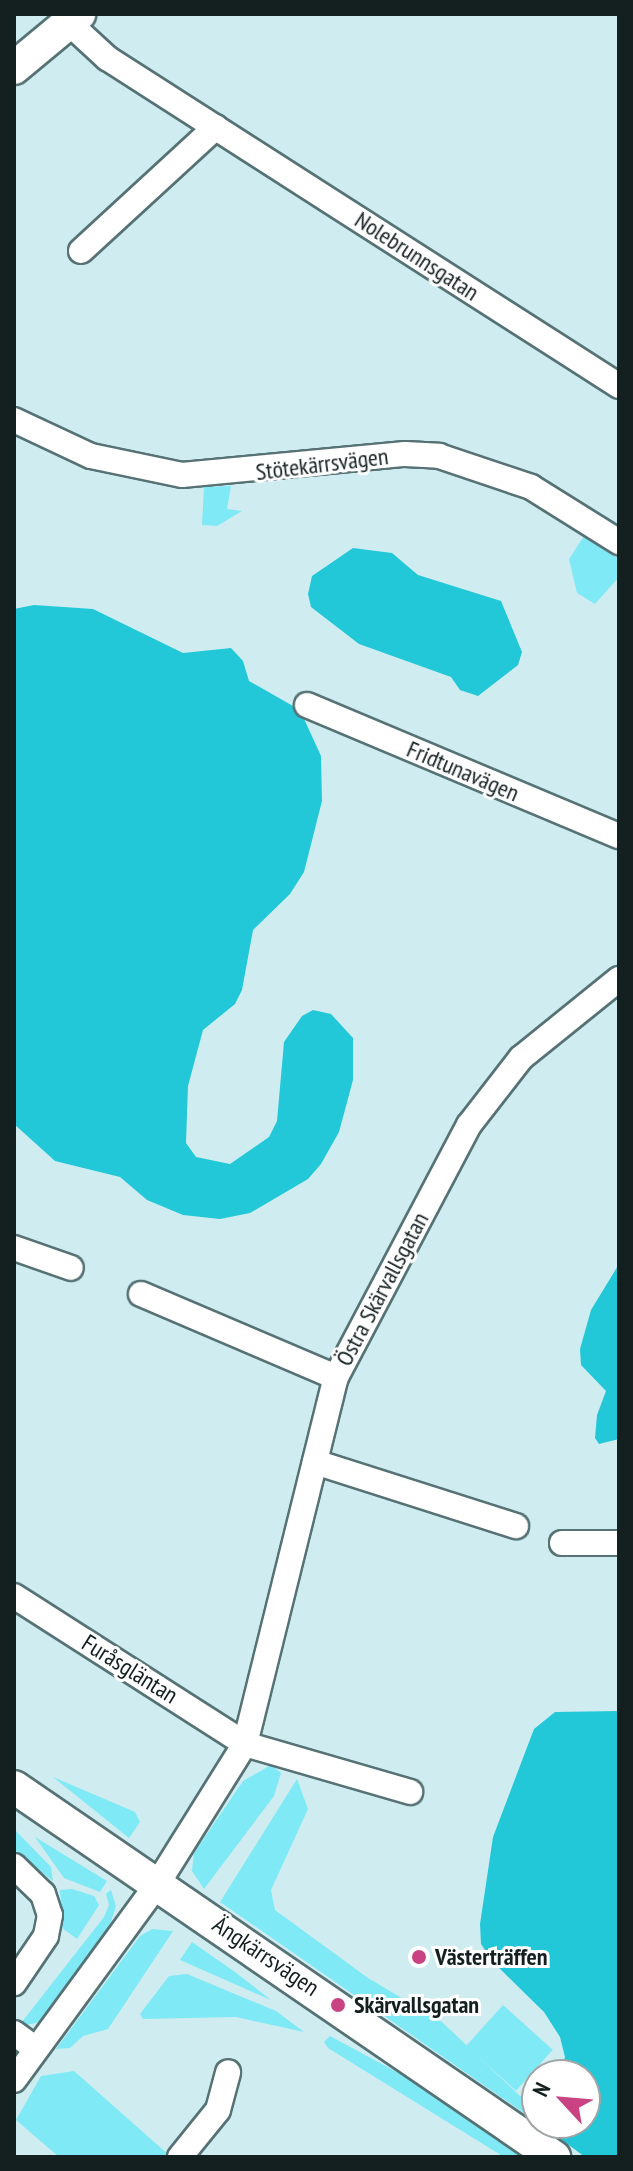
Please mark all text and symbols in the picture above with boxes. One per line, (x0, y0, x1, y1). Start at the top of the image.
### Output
street label: Nolebrunnsgatan (350, 205, 484, 307)
street label: Stötekärrsvägen (254, 442, 390, 486)
street label: Fridtunavägen (403, 735, 523, 807)
street label: Östra Skärvallsgatan (329, 1207, 435, 1371)
street label: Furåsgläntan (77, 1628, 183, 1710)
street label: Ängkärrsvägen (207, 1910, 325, 2002)
place label: Västerträffen (435, 1943, 548, 1971)
marker: Västerträffen (410, 1948, 428, 1966)
place label: Skärvallsgatan (354, 1991, 479, 2019)
marker: Skärvallsgatan (329, 1996, 347, 2014)
north arrow (521, 2059, 601, 2139)
text: N (526, 2078, 556, 2101)

